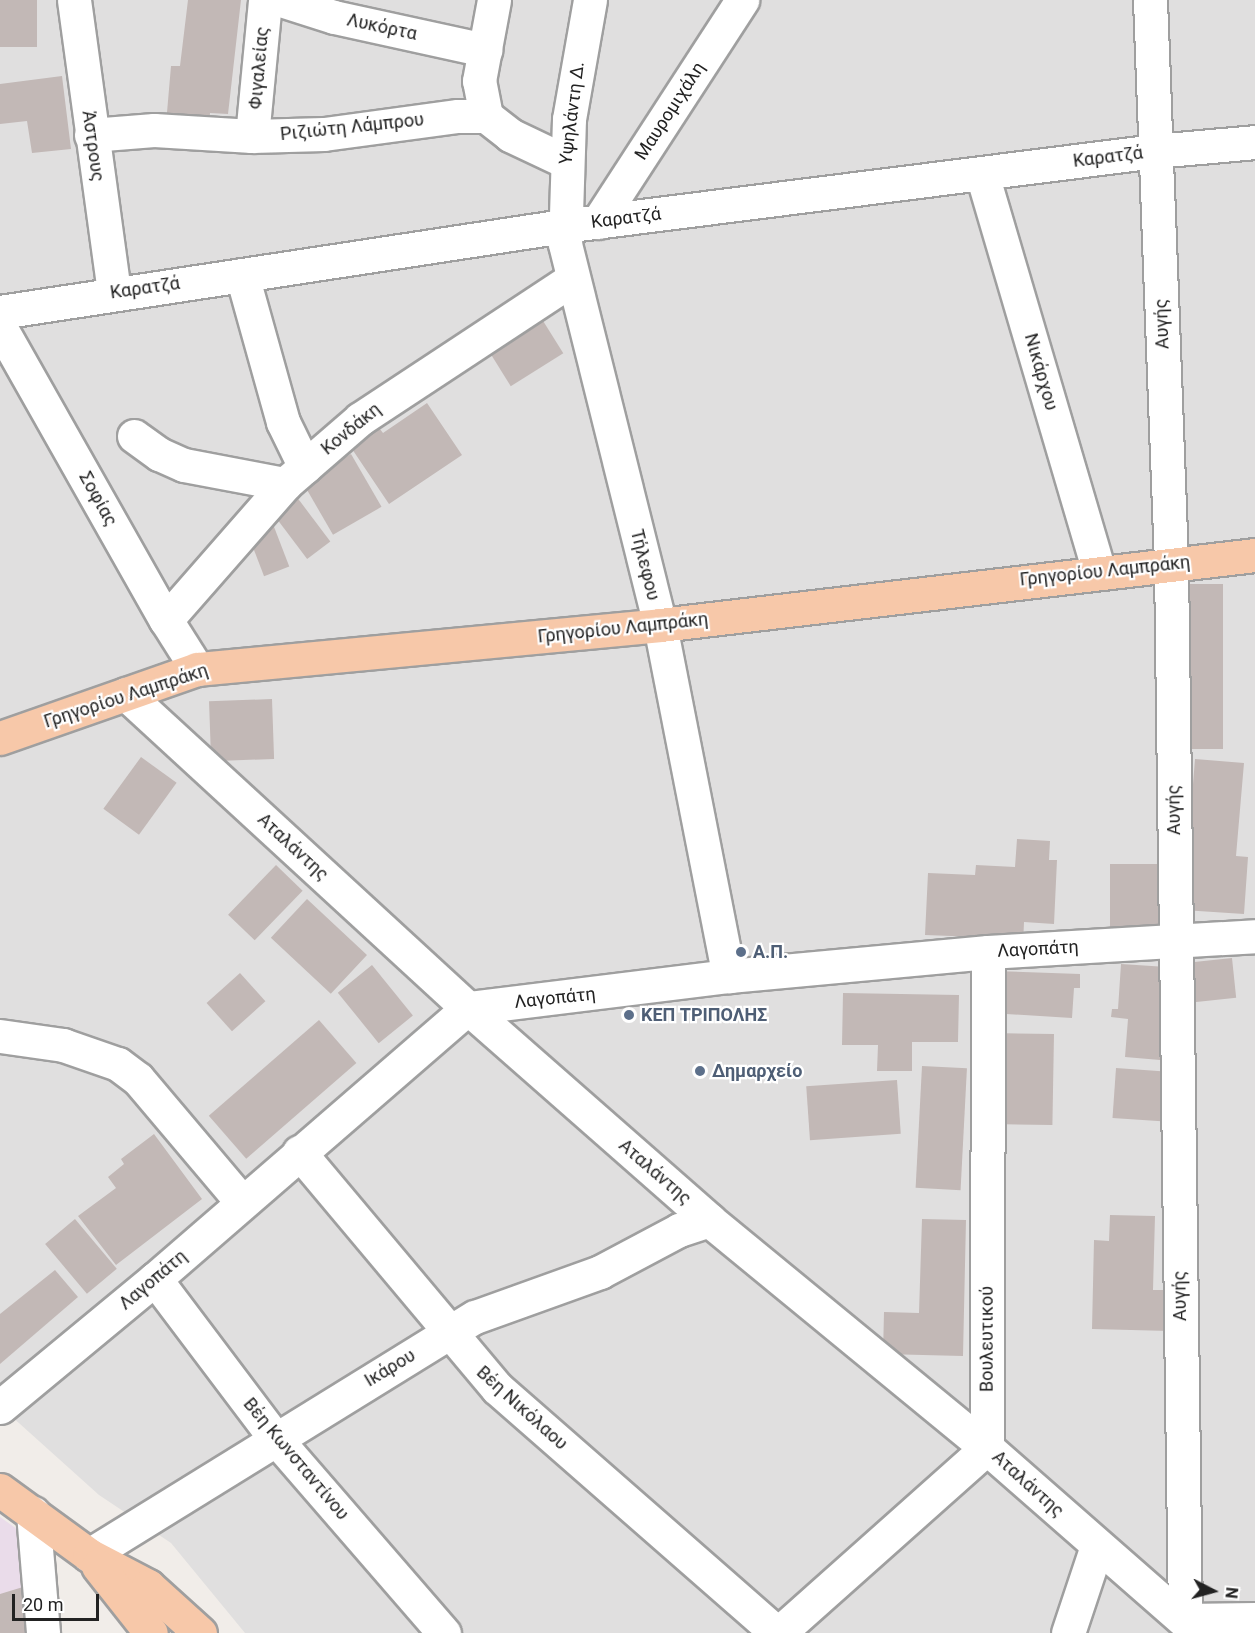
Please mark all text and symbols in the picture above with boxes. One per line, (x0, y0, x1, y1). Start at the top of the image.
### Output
street label: Λυκόρτα (345, 9, 419, 45)
street label: Φιγαλείας (245, 26, 273, 110)
street label: Μαυρομιχάλη (630, 58, 710, 164)
street label: Υψηλάντη Δ. (555, 60, 589, 166)
street label: Άστρους (77, 109, 109, 183)
street label: Ριζιώτη Λάμπρου (279, 109, 425, 145)
street label: Καρατζά (1072, 142, 1144, 172)
street label: Καρατζά (590, 203, 662, 233)
street label: Καρατζά (109, 272, 181, 304)
street label: Αυγής (1150, 298, 1174, 350)
street label: Νικάρχου (1020, 331, 1062, 413)
street label: Κονδάκη (317, 398, 385, 460)
street label: Σοφίας (74, 468, 122, 530)
street label: Τήλεφου (626, 527, 664, 603)
street label: Γρηγορίου Λαμπράκη (1019, 551, 1191, 591)
street label: Γρηγορίου Λαμπράκη (537, 608, 709, 648)
street label: Γρηγορίου Λαμπράκη (41, 659, 211, 733)
street label: Αυγής (1163, 785, 1185, 835)
street label: Αταλάντης (253, 809, 333, 885)
street label: Λαγοπάτη (997, 936, 1079, 962)
place label: Α.Π. (753, 941, 788, 963)
marker: Α.Π. (734, 945, 748, 959)
street label: Λαγοπάτη (513, 983, 597, 1013)
place label: ΚΕΠ ΤΡΙΠΟΛΗΣ (641, 1004, 767, 1026)
marker: ΚΕΠ ΤΡΙΠΟΛΗΣ (622, 1008, 636, 1022)
place label: Δημαρχείο (712, 1060, 802, 1082)
marker: Δημαρχείο (693, 1064, 707, 1078)
street label: Αταλάντης (614, 1135, 696, 1209)
street label: Λαγοπάτη (115, 1245, 191, 1315)
street label: Αυγής (1169, 1271, 1191, 1321)
street label: Βουλευτικού (976, 1286, 998, 1392)
street label: Ικάρου (361, 1344, 419, 1392)
street label: Βέη Νικόλαου (472, 1362, 572, 1454)
street label: Βέη Κωνσταντίνου (239, 1394, 353, 1524)
street label: Αταλάντης (988, 1446, 1068, 1522)
north arrow (1183, 1561, 1243, 1621)
scale bar (15, 1582, 102, 1620)
text: N (1221, 1586, 1241, 1600)
text: 20 m (23, 1594, 63, 1615)

